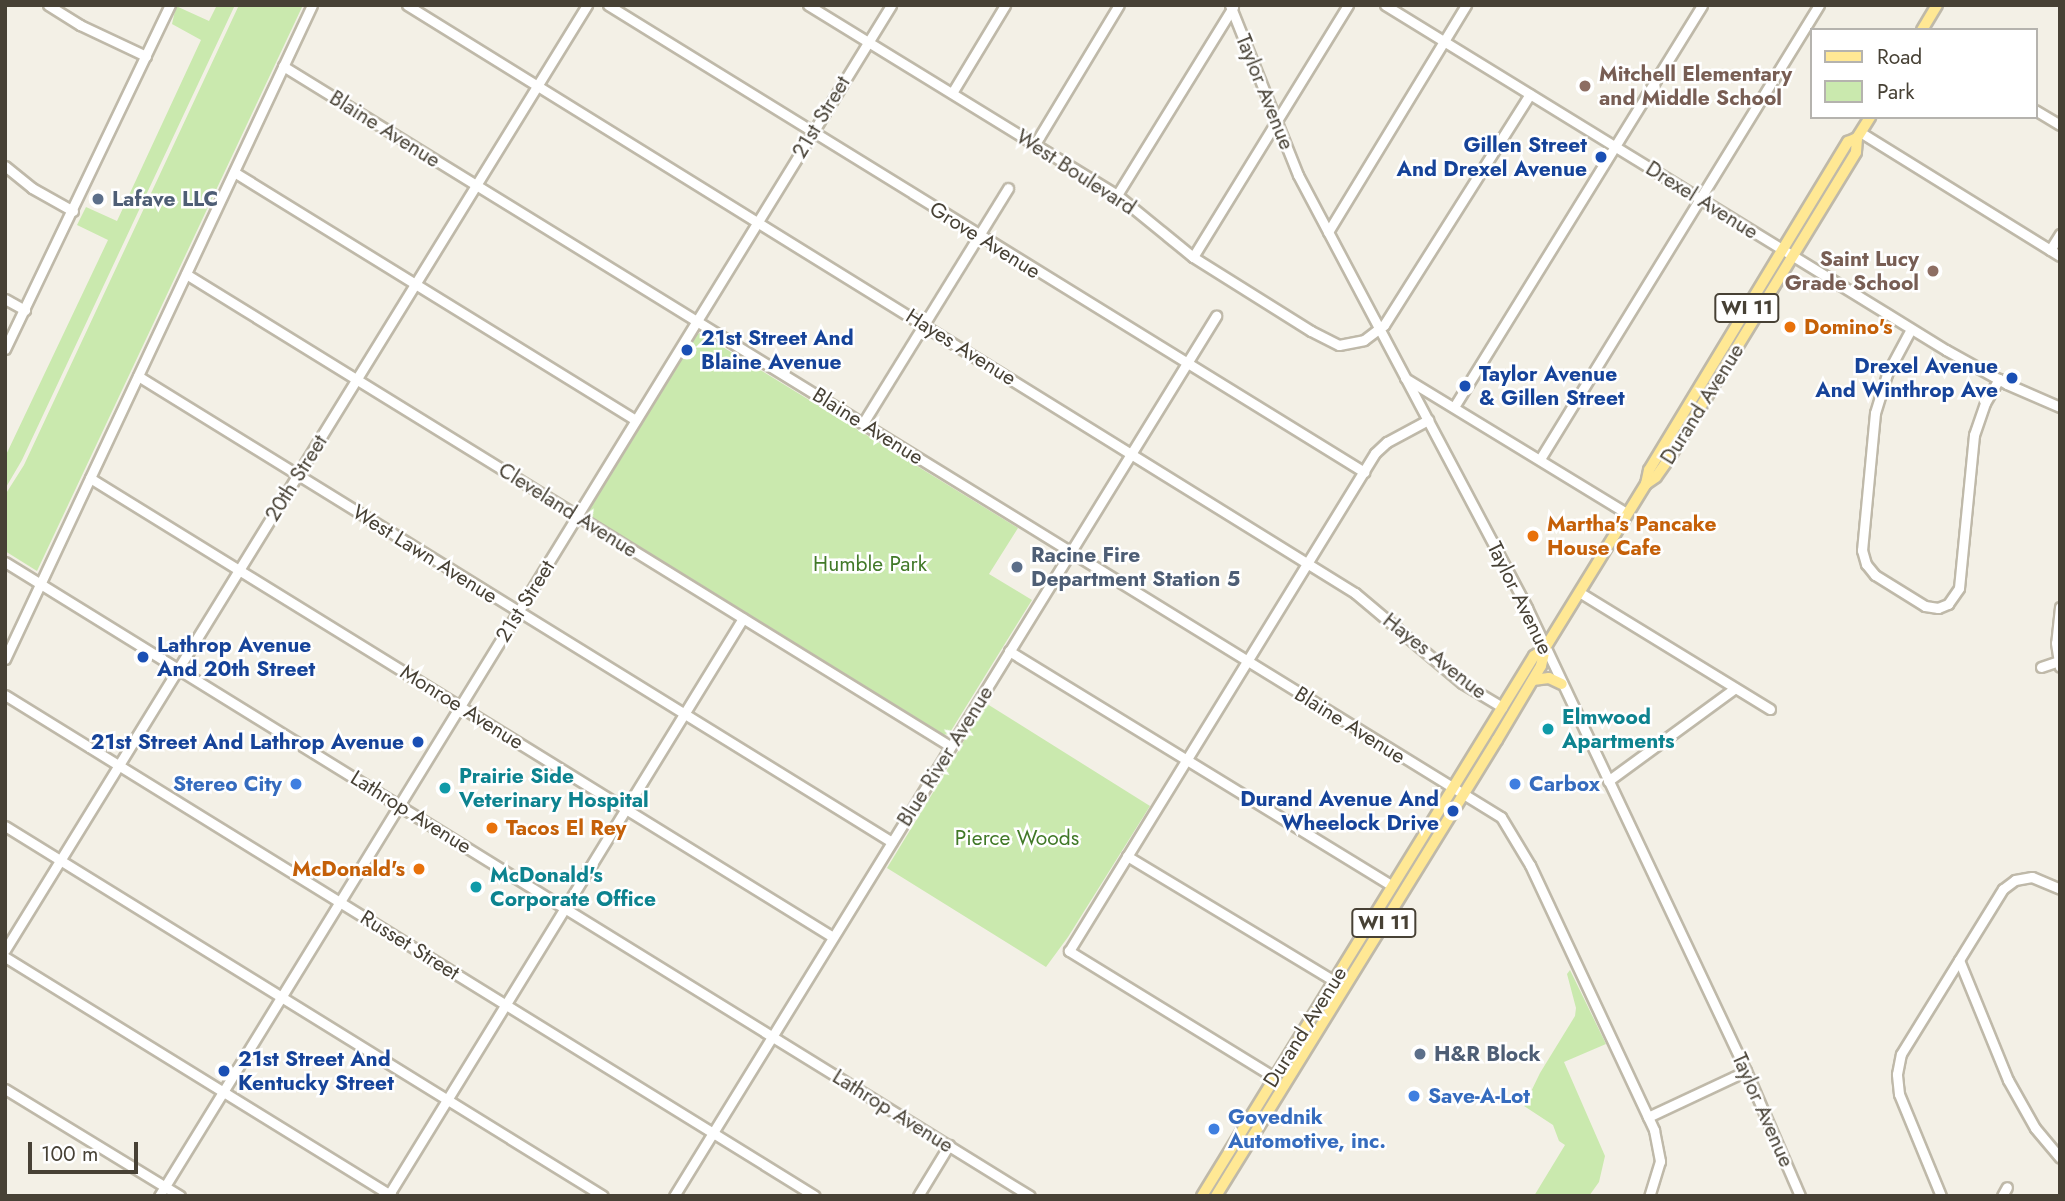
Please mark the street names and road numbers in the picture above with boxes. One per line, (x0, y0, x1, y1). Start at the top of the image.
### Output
street label: Taylor Avenue (1230, 31, 1300, 153)
street label: 21st Street (787, 71, 855, 163)
street label: Blaine Avenue (325, 85, 445, 173)
street label: West Boulevard (1011, 124, 1141, 220)
street label: Drexel Avenue (1641, 156, 1763, 244)
street label: Grove Avenue (925, 196, 1045, 284)
road number: WI 11 (1714, 292, 1780, 324)
street label: Hayes Avenue (901, 303, 1021, 391)
street label: Durand Avenue (1655, 339, 1749, 469)
street label: Blaine Avenue (808, 382, 928, 470)
street label: 20th Street (260, 430, 332, 526)
street label: Cleveland Avenue (494, 457, 642, 563)
street label: West Lawn Avenue (348, 499, 502, 609)
street label: Taylor Avenue (1482, 538, 1558, 658)
street label: 21st Street (490, 556, 560, 646)
street label: Hayes Avenue (1378, 608, 1492, 704)
street label: Monroe Avenue (396, 659, 528, 755)
street label: Blue River Avenue (892, 681, 998, 831)
street label: Blaine Avenue (1290, 681, 1410, 769)
street label: Lathrop Avenue (346, 765, 476, 859)
street label: Russet Street (356, 905, 464, 985)
road number: WI 11 (1351, 908, 1417, 939)
street label: Durand Avenue (1258, 962, 1352, 1092)
street label: Taylor Avenue (1727, 1049, 1799, 1171)
street label: Lathrop Avenue (828, 1064, 958, 1158)

